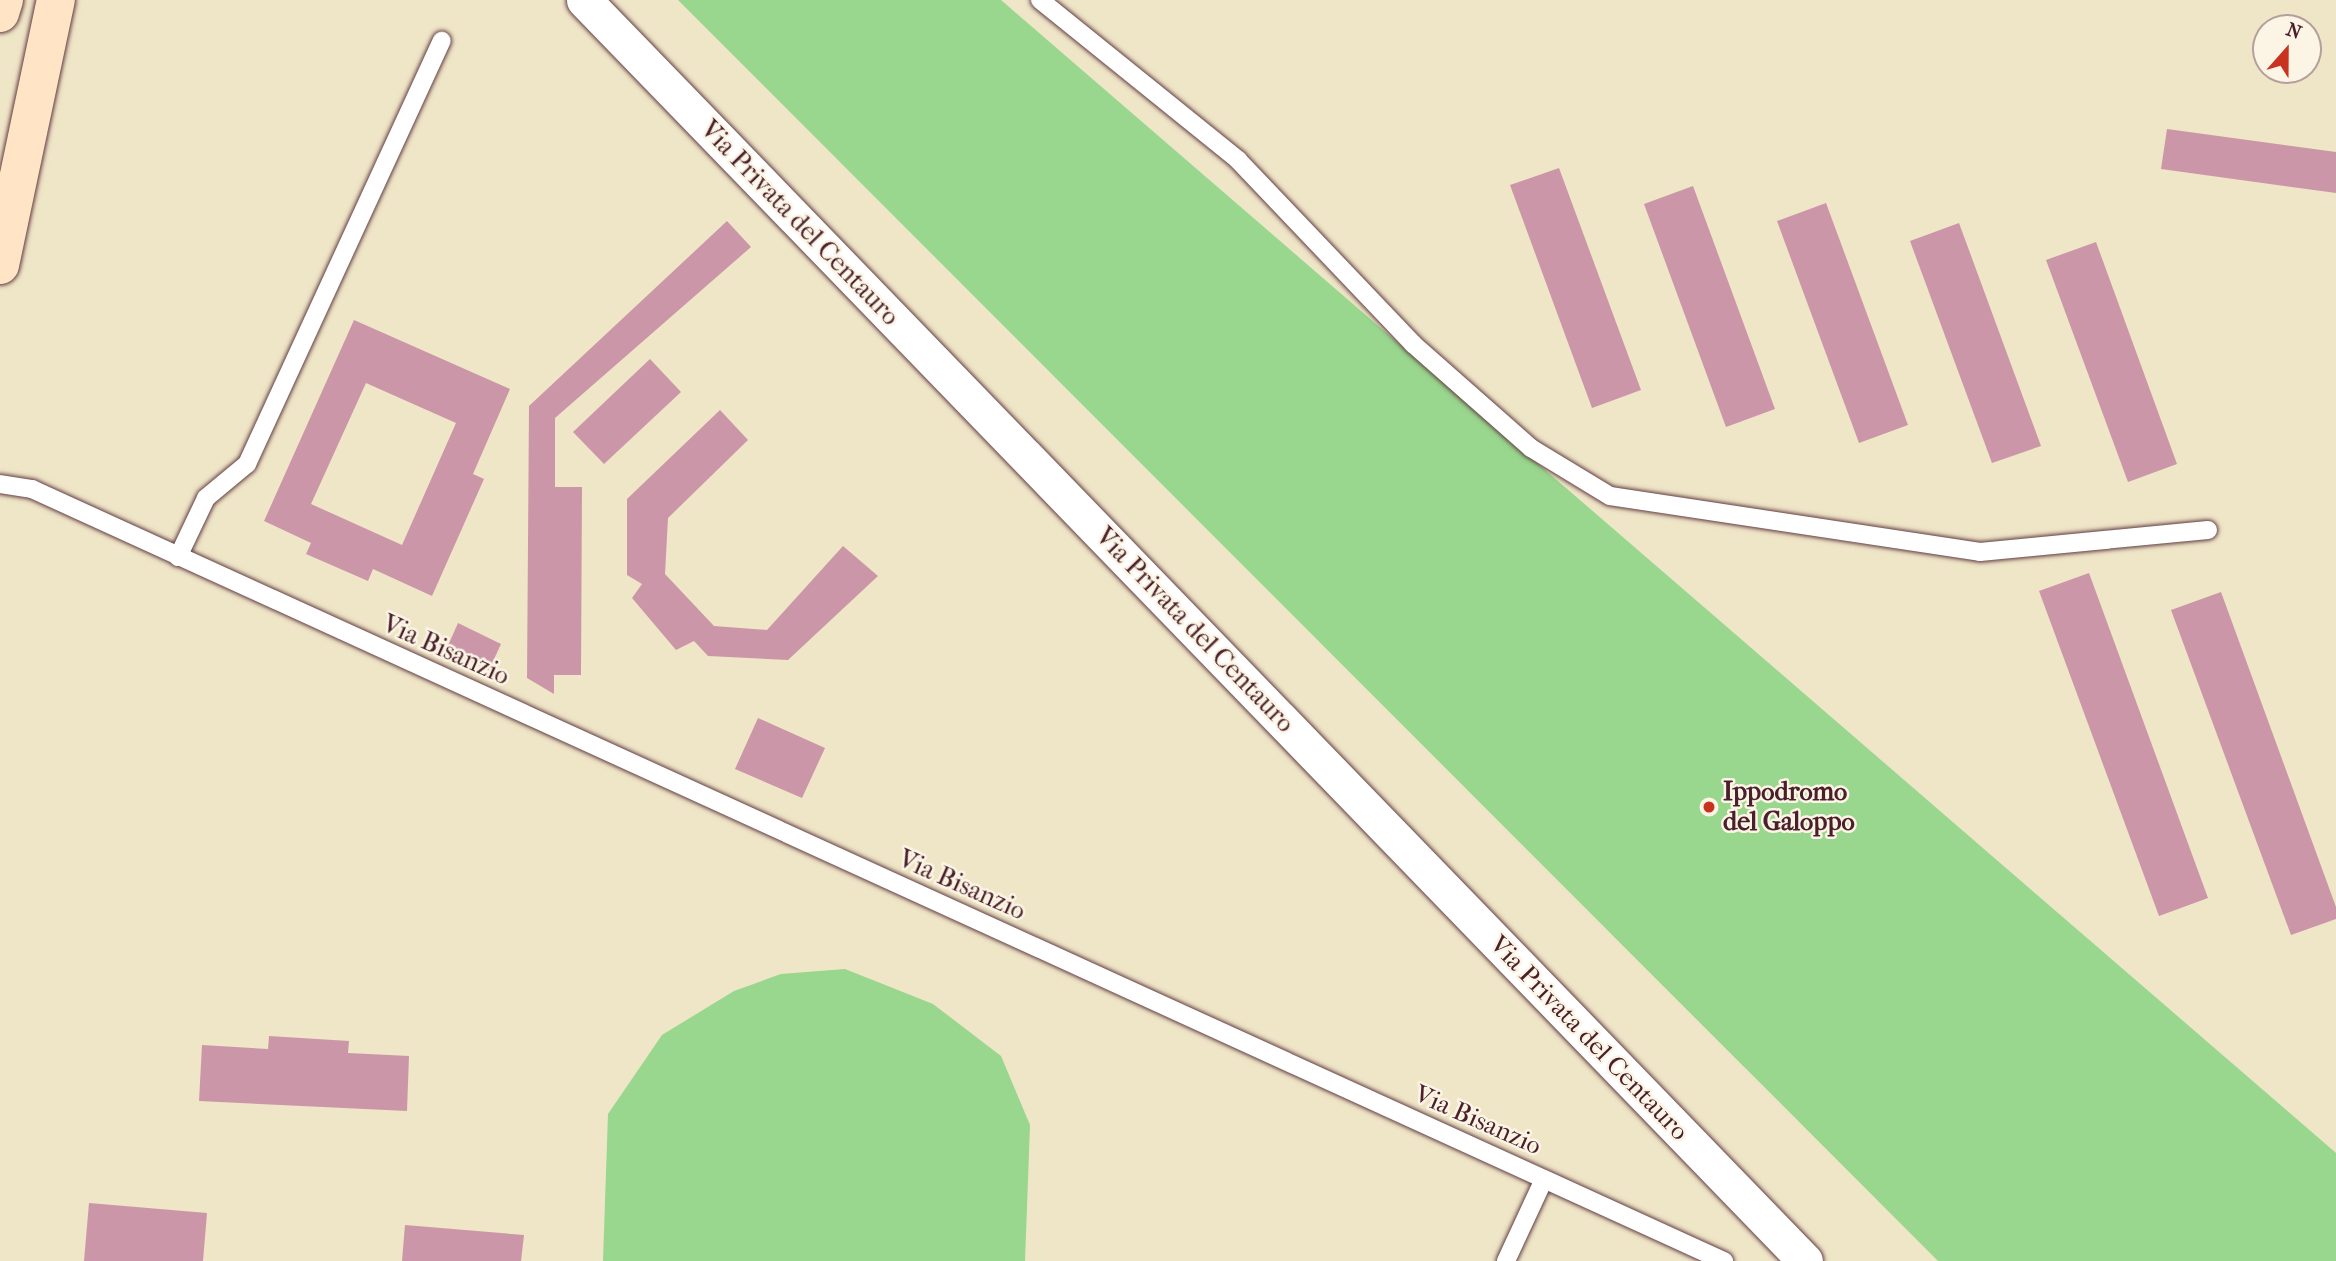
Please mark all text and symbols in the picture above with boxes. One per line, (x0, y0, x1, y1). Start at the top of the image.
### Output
north arrow (2252, 14, 2322, 84)
text: N (2283, 18, 2304, 44)
street label: Via Privata del Centauro (694, 114, 906, 332)
street label: Via Privata del Centauro (1089, 521, 1301, 739)
street label: Via Bisanzio (378, 608, 514, 692)
place label: Ippodromo del Galoppo (1723, 776, 1855, 838)
marker: Ippodromo del Galoppo (1701, 799, 1717, 815)
street label: Via Bisanzio (894, 843, 1030, 927)
street label: Via Privata del Centauro (1483, 929, 1695, 1147)
street label: Via Bisanzio (1410, 1078, 1546, 1162)

